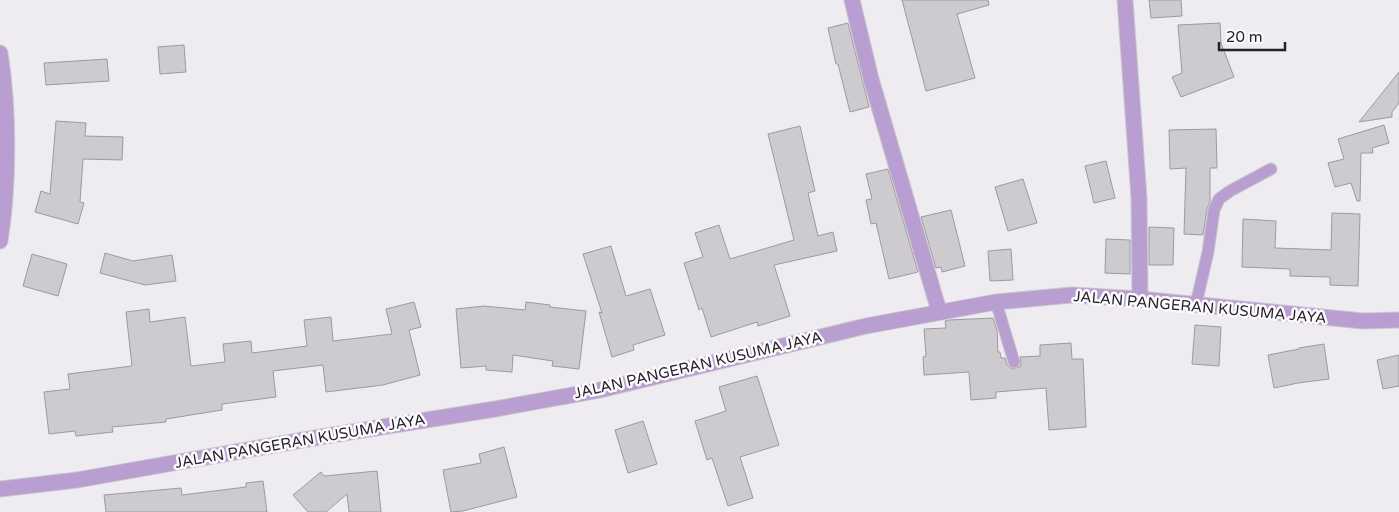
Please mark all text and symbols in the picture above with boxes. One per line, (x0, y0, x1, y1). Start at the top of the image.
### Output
scale bar (1219, 20, 1285, 52)
text: 20 m (1226, 28, 1263, 46)
street label: JALAN PANGERAN KUSUMA JAYA (1073, 287, 1327, 327)
street label: JALAN PANGERAN KUSUMA JAYA (572, 328, 824, 402)
street label: JALAN PANGERAN KUSUMA JAYA (173, 410, 427, 472)

